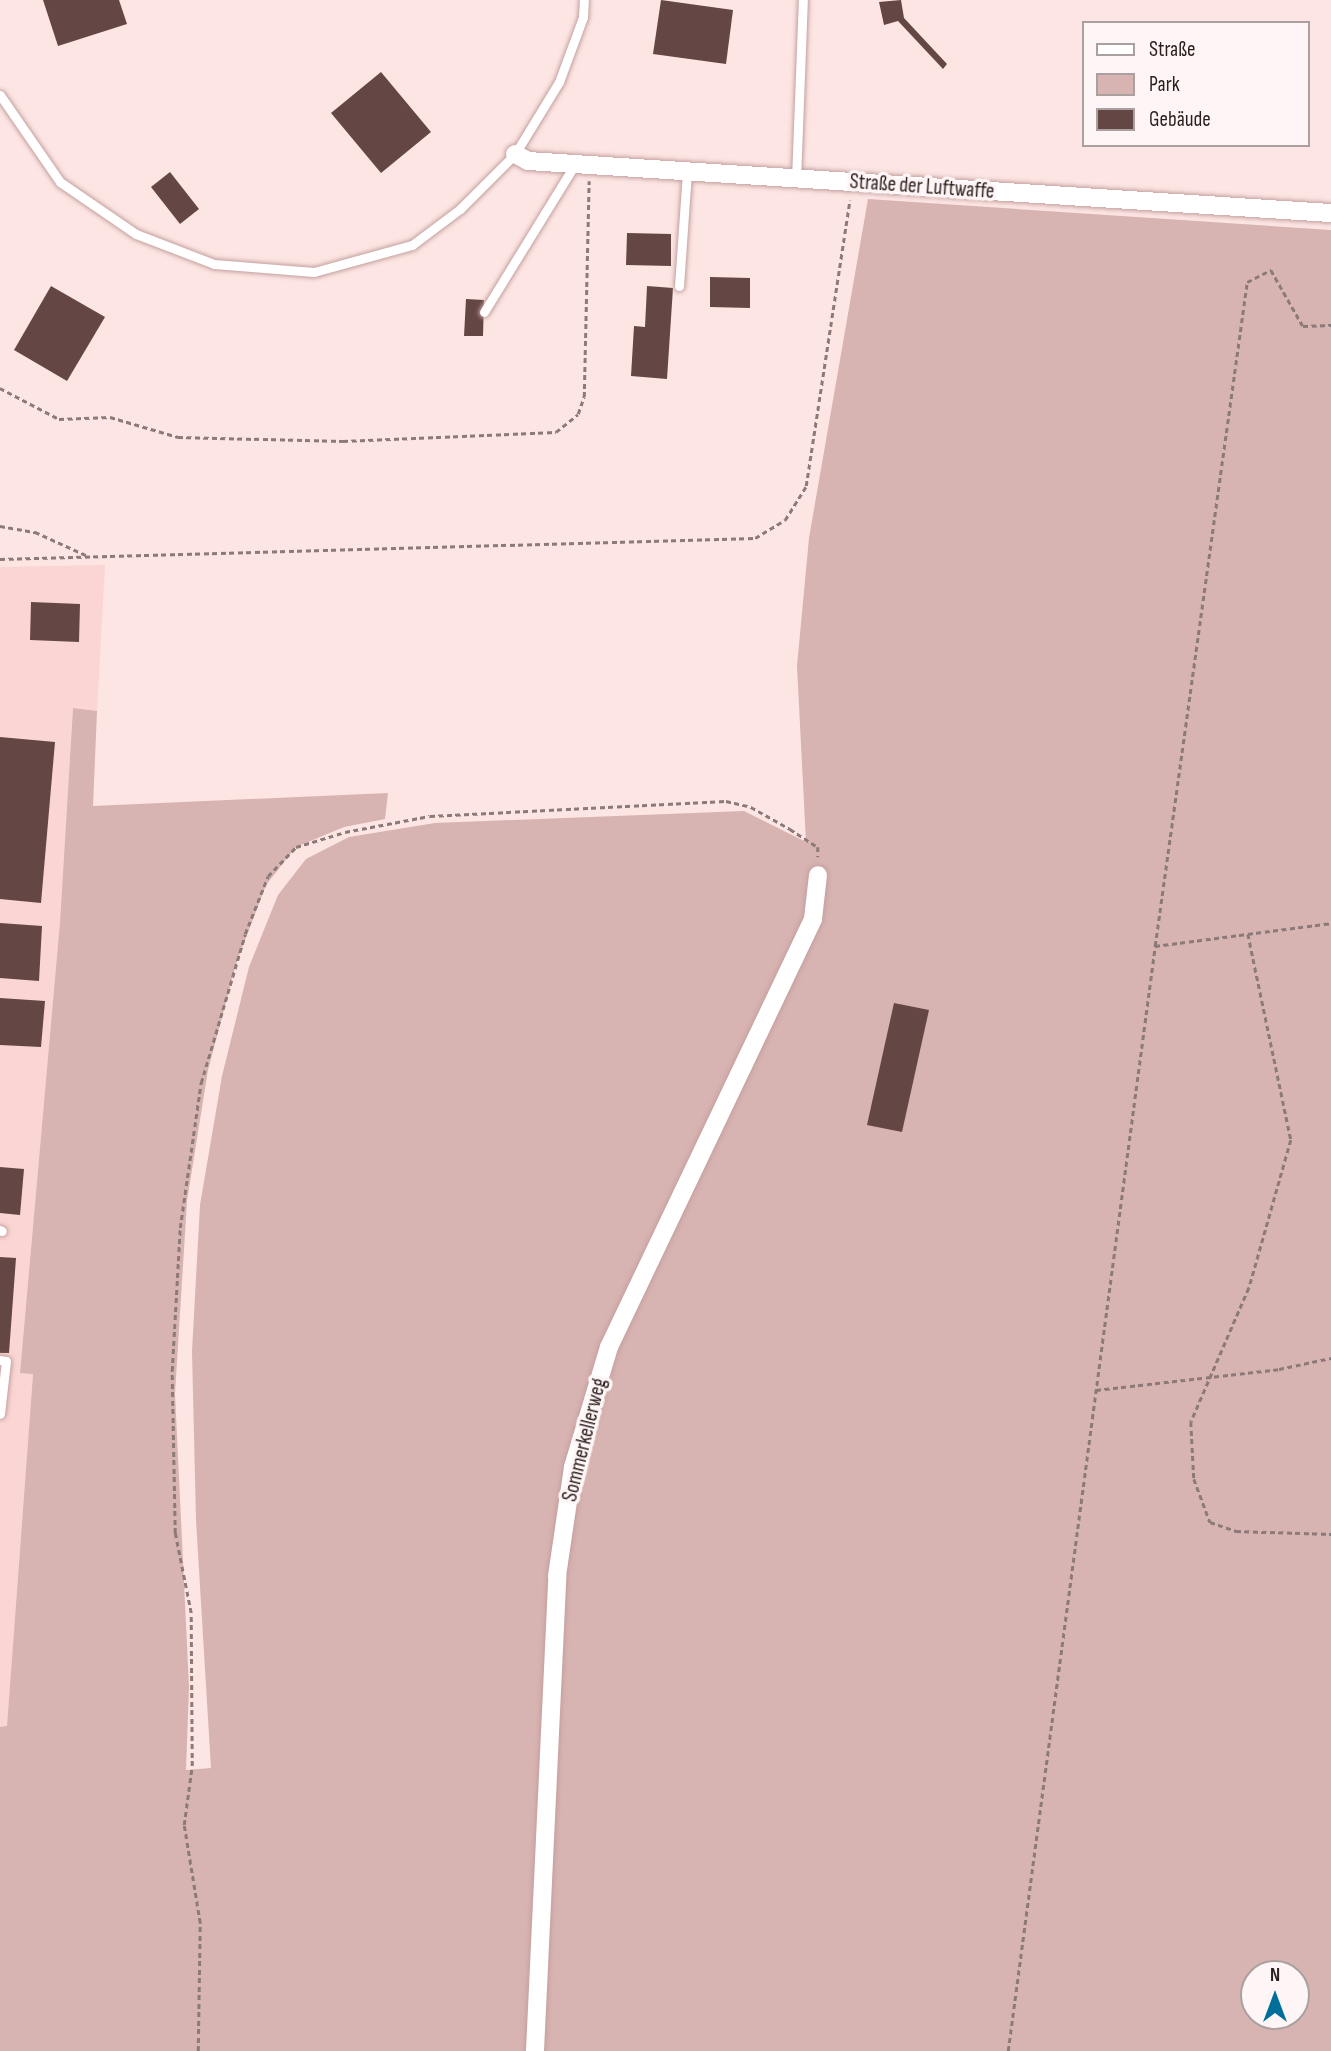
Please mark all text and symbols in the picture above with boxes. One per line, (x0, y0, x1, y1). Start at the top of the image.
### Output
legend (1082, 21, 1310, 147)
text: Straße (1149, 37, 1195, 62)
text: Park (1149, 72, 1180, 97)
text: Gebäude (1149, 107, 1211, 132)
street label: Straße der Luftwaffe (849, 169, 995, 205)
street label: Sommerkellerweg (557, 1376, 613, 1504)
north arrow (1240, 1960, 1310, 2030)
text: N (1270, 1964, 1280, 1987)

